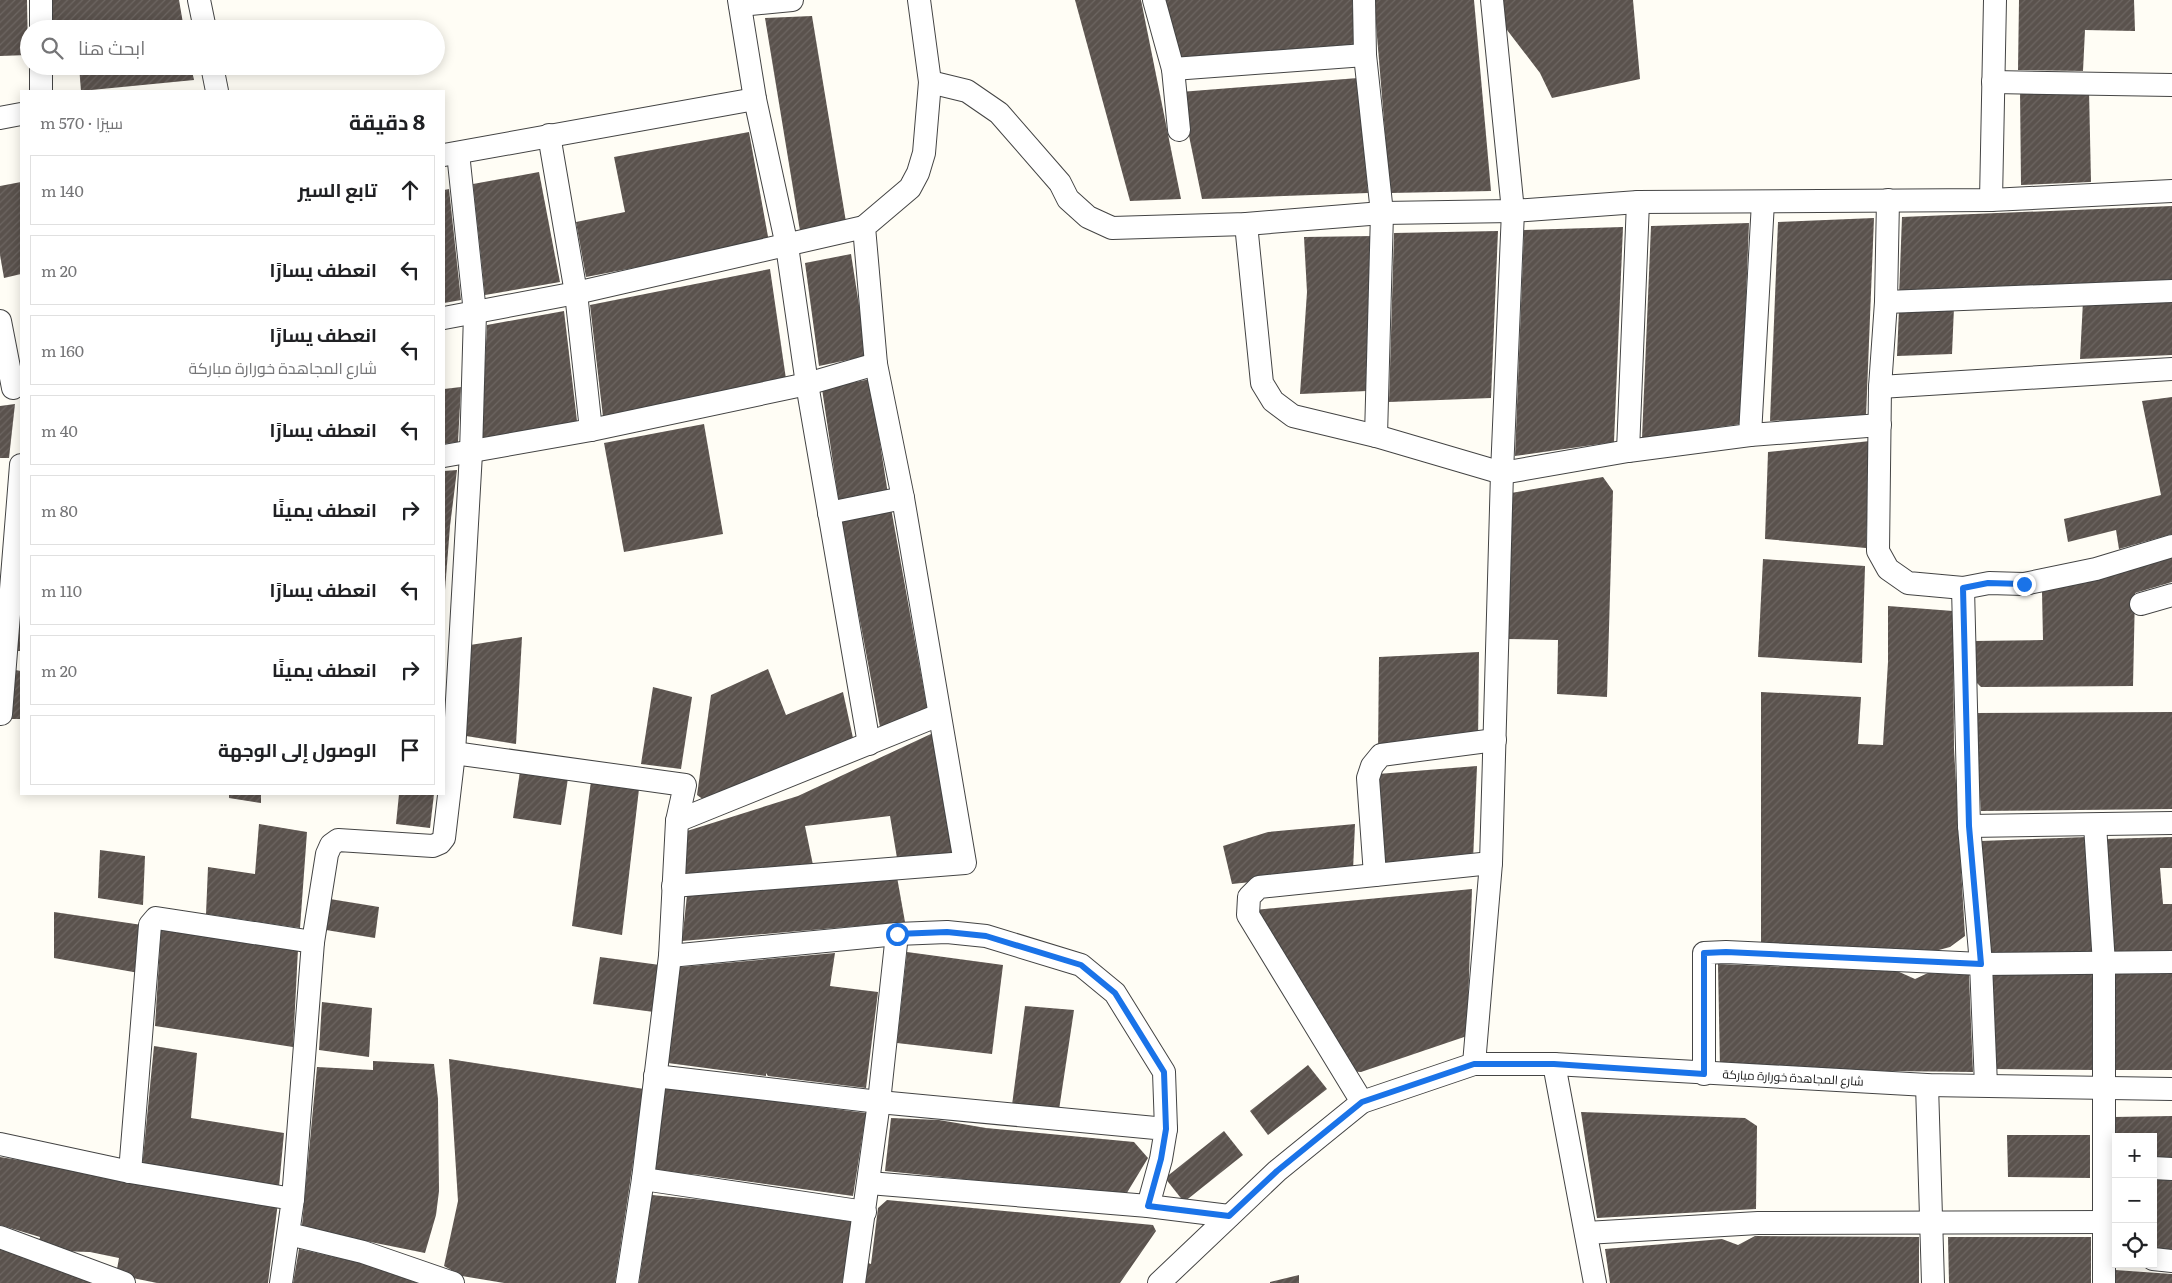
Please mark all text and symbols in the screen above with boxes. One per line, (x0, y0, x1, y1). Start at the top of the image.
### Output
search box (20, 20, 445, 75)
text: ابحث هنا (78, 33, 145, 61)
icon: search (38, 34, 66, 62)
text: 8 دقيقة (349, 105, 425, 136)
text: سيرًا · 570 m (40, 110, 123, 134)
text: تابع السير (298, 175, 377, 203)
icon: ahead (396, 176, 424, 204)
text: 140 m (41, 178, 84, 202)
text: انعطف يسارًا (270, 255, 377, 283)
icon: left (396, 256, 424, 284)
text: 20 m (41, 258, 77, 282)
text: انعطف يسارًا (270, 320, 377, 348)
icon: left (396, 336, 424, 364)
text: 160 m (41, 338, 84, 362)
text: شارع المجاهدة خورارة مباركة (189, 355, 377, 379)
text: انعطف يسارًا (270, 415, 377, 443)
icon: left (396, 416, 424, 444)
text: 40 m (41, 418, 78, 442)
text: انعطف يمينًا (272, 495, 377, 523)
icon: right (396, 496, 424, 524)
text: 80 m (41, 498, 78, 522)
route end (2013, 573, 2036, 596)
text: انعطف يسارًا (270, 575, 377, 603)
icon: left (396, 576, 424, 604)
text: 110 m (41, 578, 82, 602)
text: انعطف يمينًا (272, 655, 377, 683)
icon: right (396, 656, 424, 684)
text: 20 m (41, 658, 77, 682)
text: الوصول إلى الوجهة (218, 735, 377, 763)
icon: arrive (396, 736, 424, 764)
route start (886, 923, 909, 946)
street label: شارع المجاهدة خورارة مباركة (1722, 1064, 1864, 1090)
map controls (2112, 1133, 2157, 1268)
button: + (2112, 1133, 2157, 1178)
button: − (2112, 1178, 2157, 1223)
button: locate (2112, 1223, 2157, 1268)

